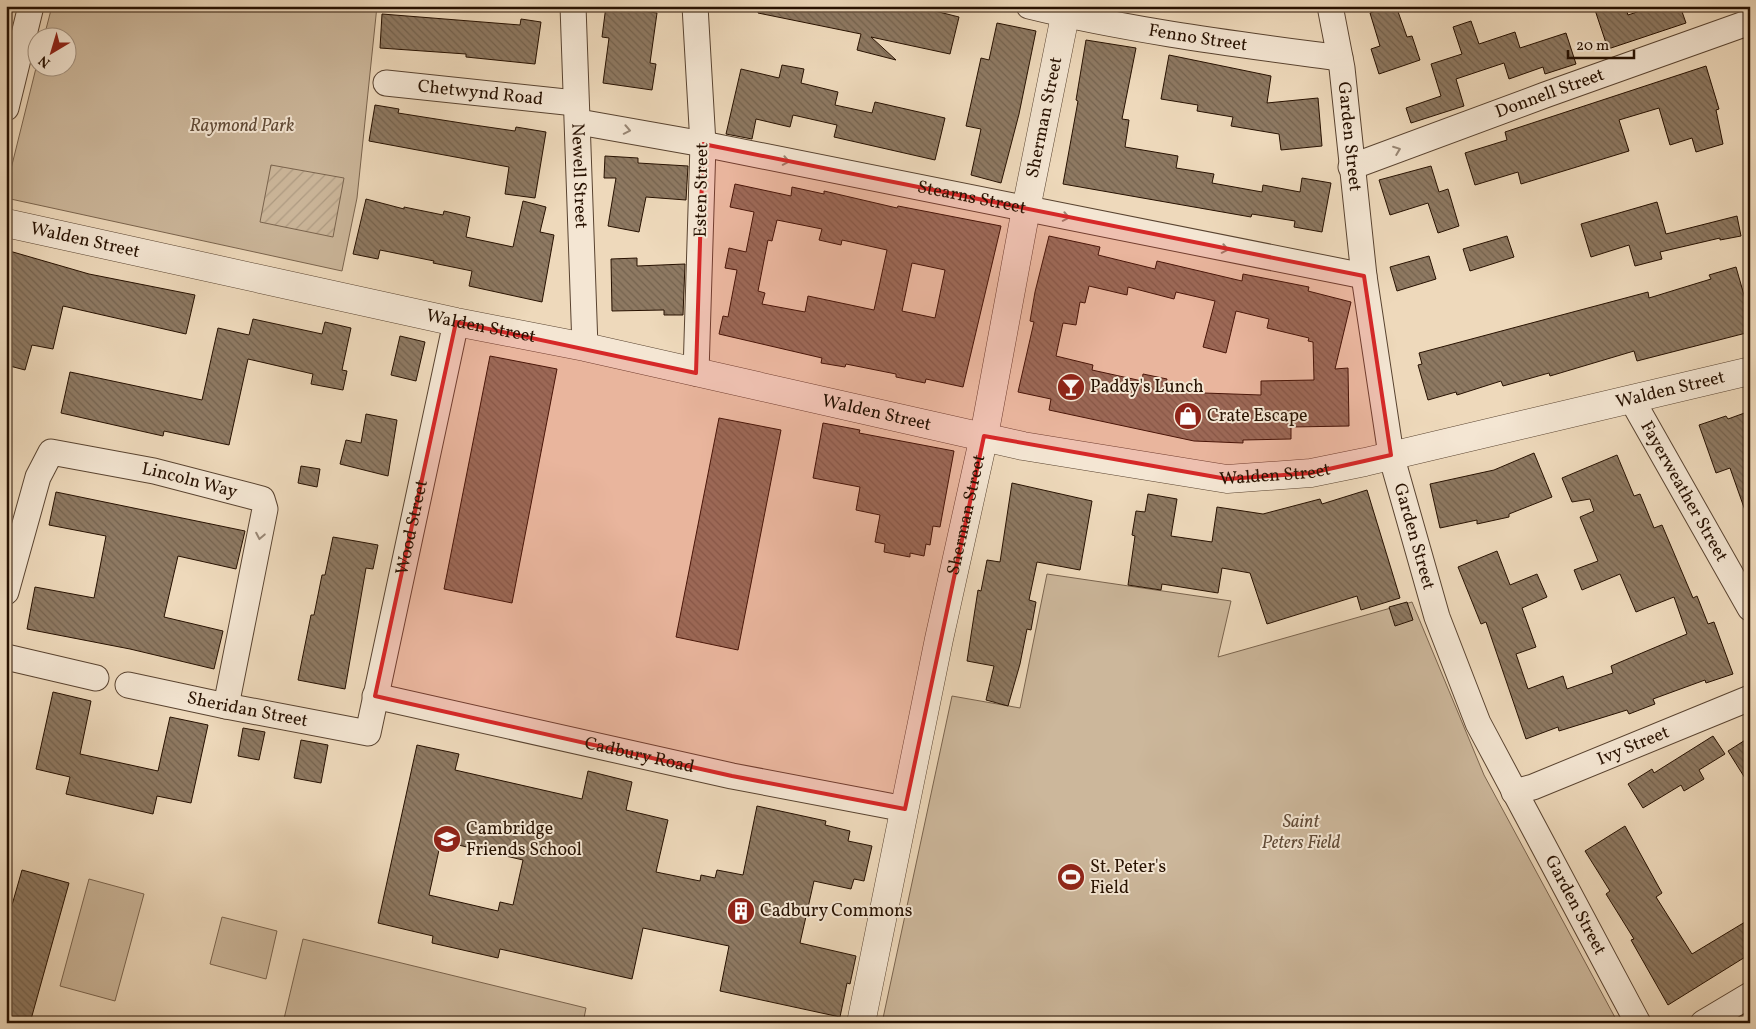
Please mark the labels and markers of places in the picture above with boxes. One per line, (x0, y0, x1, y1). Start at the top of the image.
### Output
bar icon: Paddy's Lunch (1056, 372, 1086, 402)
place label: Paddy's Lunch (1090, 375, 1204, 400)
shop icon: Crate Escape (1173, 401, 1203, 431)
place label: Crate Escape (1207, 404, 1308, 429)
place label: Cambridge Friends School (466, 817, 582, 863)
school or university icon: Cambridge Friends School (432, 824, 462, 854)
place label: St. Peter's Field (1090, 855, 1166, 901)
sports icon: St. Peter's Field (1056, 862, 1086, 892)
building icon: Cadbury Commons (726, 896, 756, 926)
place label: Cadbury Commons (760, 899, 912, 924)

